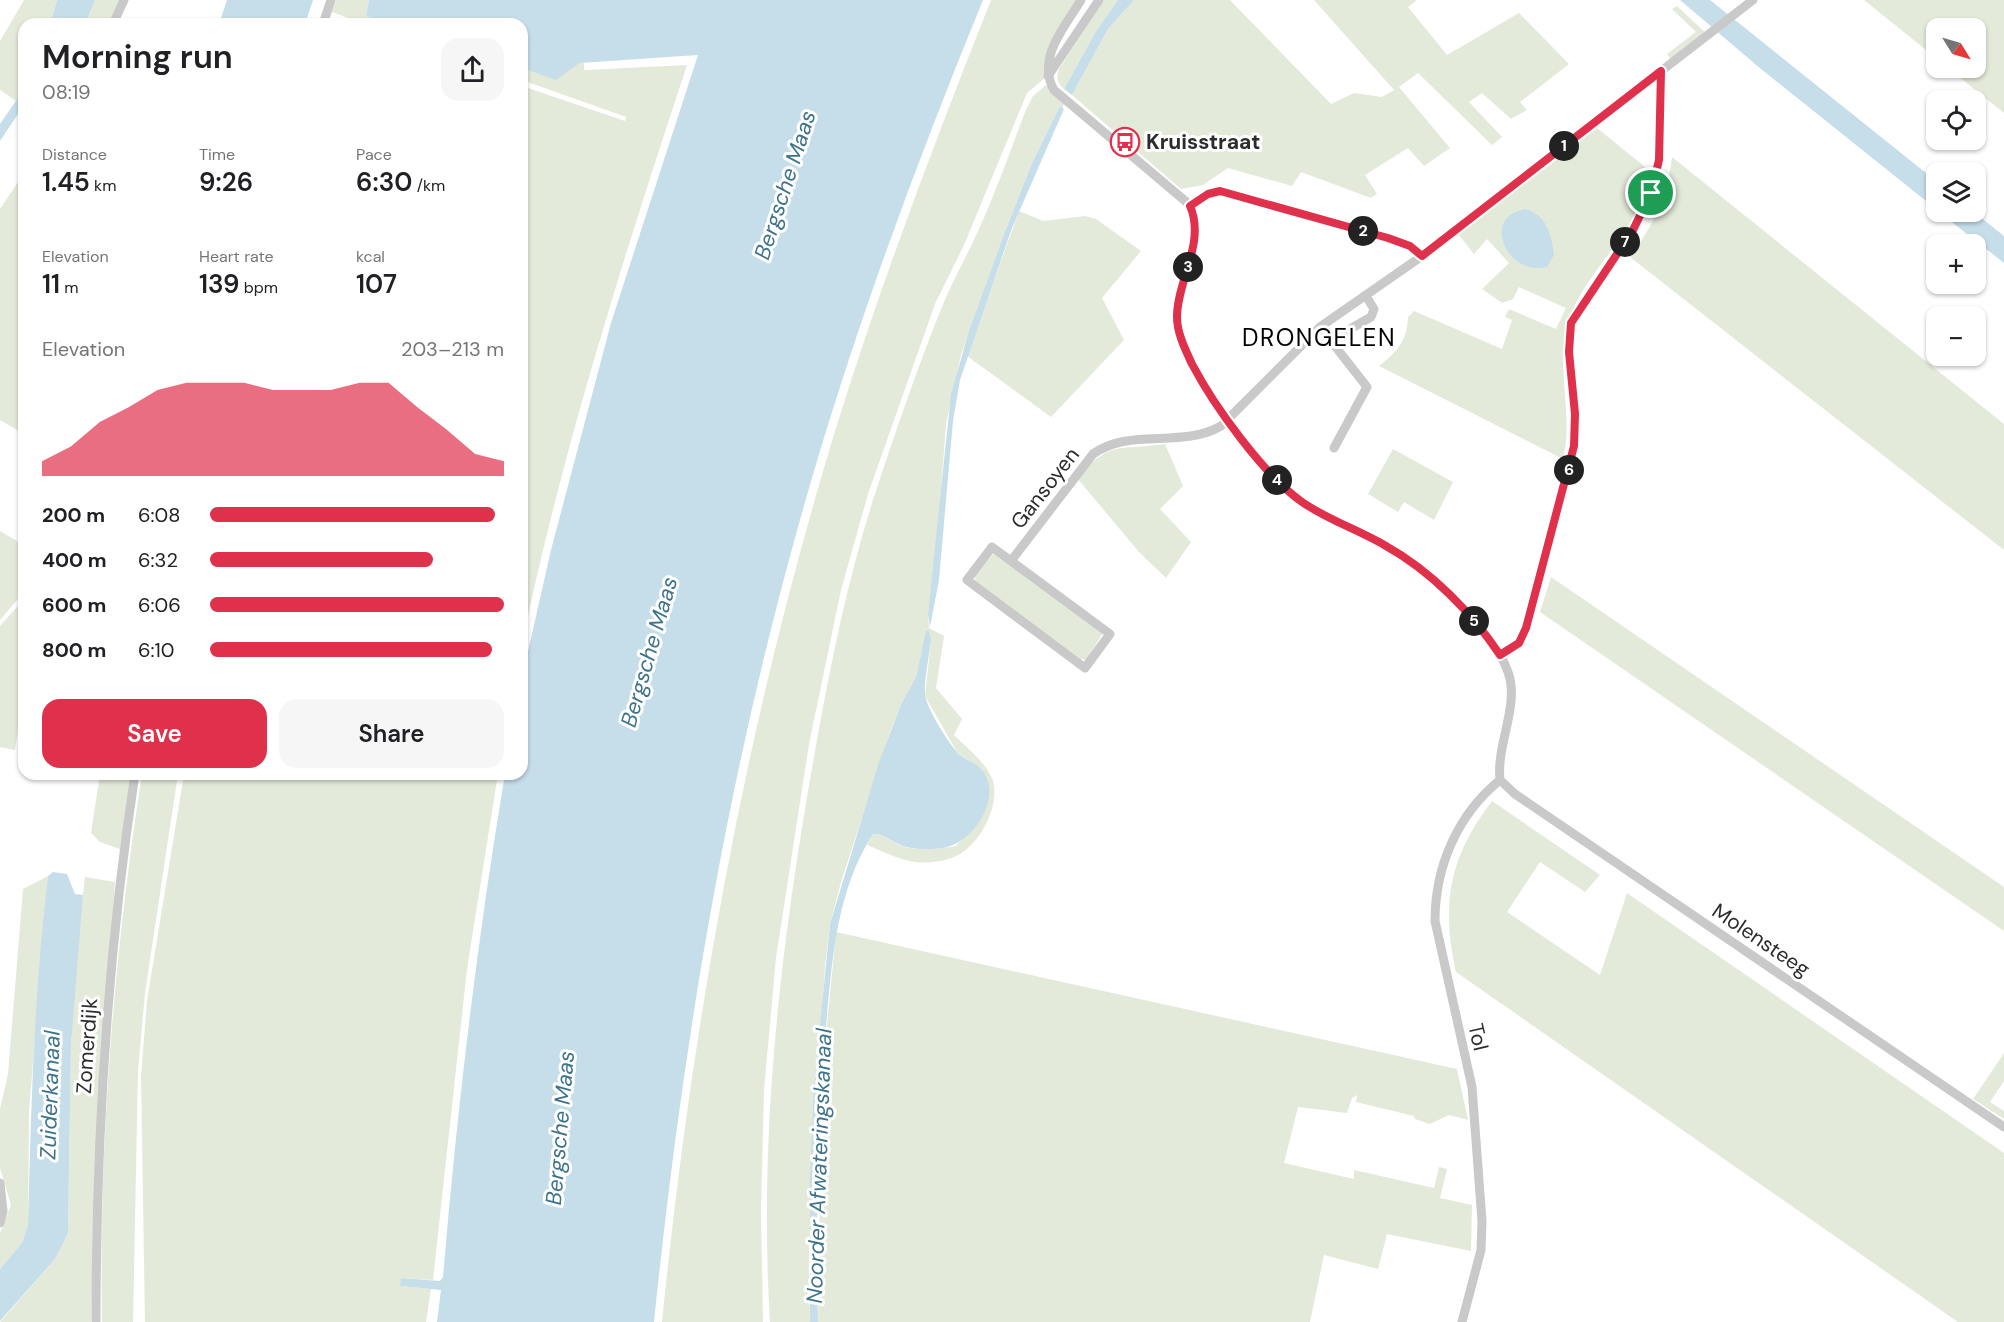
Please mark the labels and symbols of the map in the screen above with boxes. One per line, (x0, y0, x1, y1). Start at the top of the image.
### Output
north arrow (1926, 18, 1986, 78)
water label: Bergsche Maas (747, 107, 823, 263)
bus stop icon: Kruisstraat (1109, 126, 1141, 158)
place label: Kruisstraat (1146, 128, 1260, 156)
pin: 1 (1549, 131, 1579, 161)
pin (1625, 167, 1676, 218)
pin: 2 (1348, 216, 1378, 246)
pin: 7 (1610, 227, 1640, 257)
pin: 3 (1173, 252, 1203, 282)
district label: DRONGELEN (1242, 322, 1396, 353)
street label: Gansoyen (1004, 441, 1086, 535)
pin: 6 (1554, 455, 1584, 485)
pin: 4 (1262, 465, 1292, 495)
water label: Bergsche Maas (614, 574, 684, 730)
pin: 5 (1459, 606, 1489, 636)
street label: Molensteeg (1707, 897, 1816, 983)
street label: Zomerdijk (70, 997, 104, 1095)
street label: Tol (1461, 1021, 1495, 1053)
water label: Noorder Afwateringskanaal (800, 1027, 838, 1304)
water label: Zuiderkanaal (33, 1029, 67, 1160)
water label: Bergsche Maas (539, 1050, 581, 1206)

